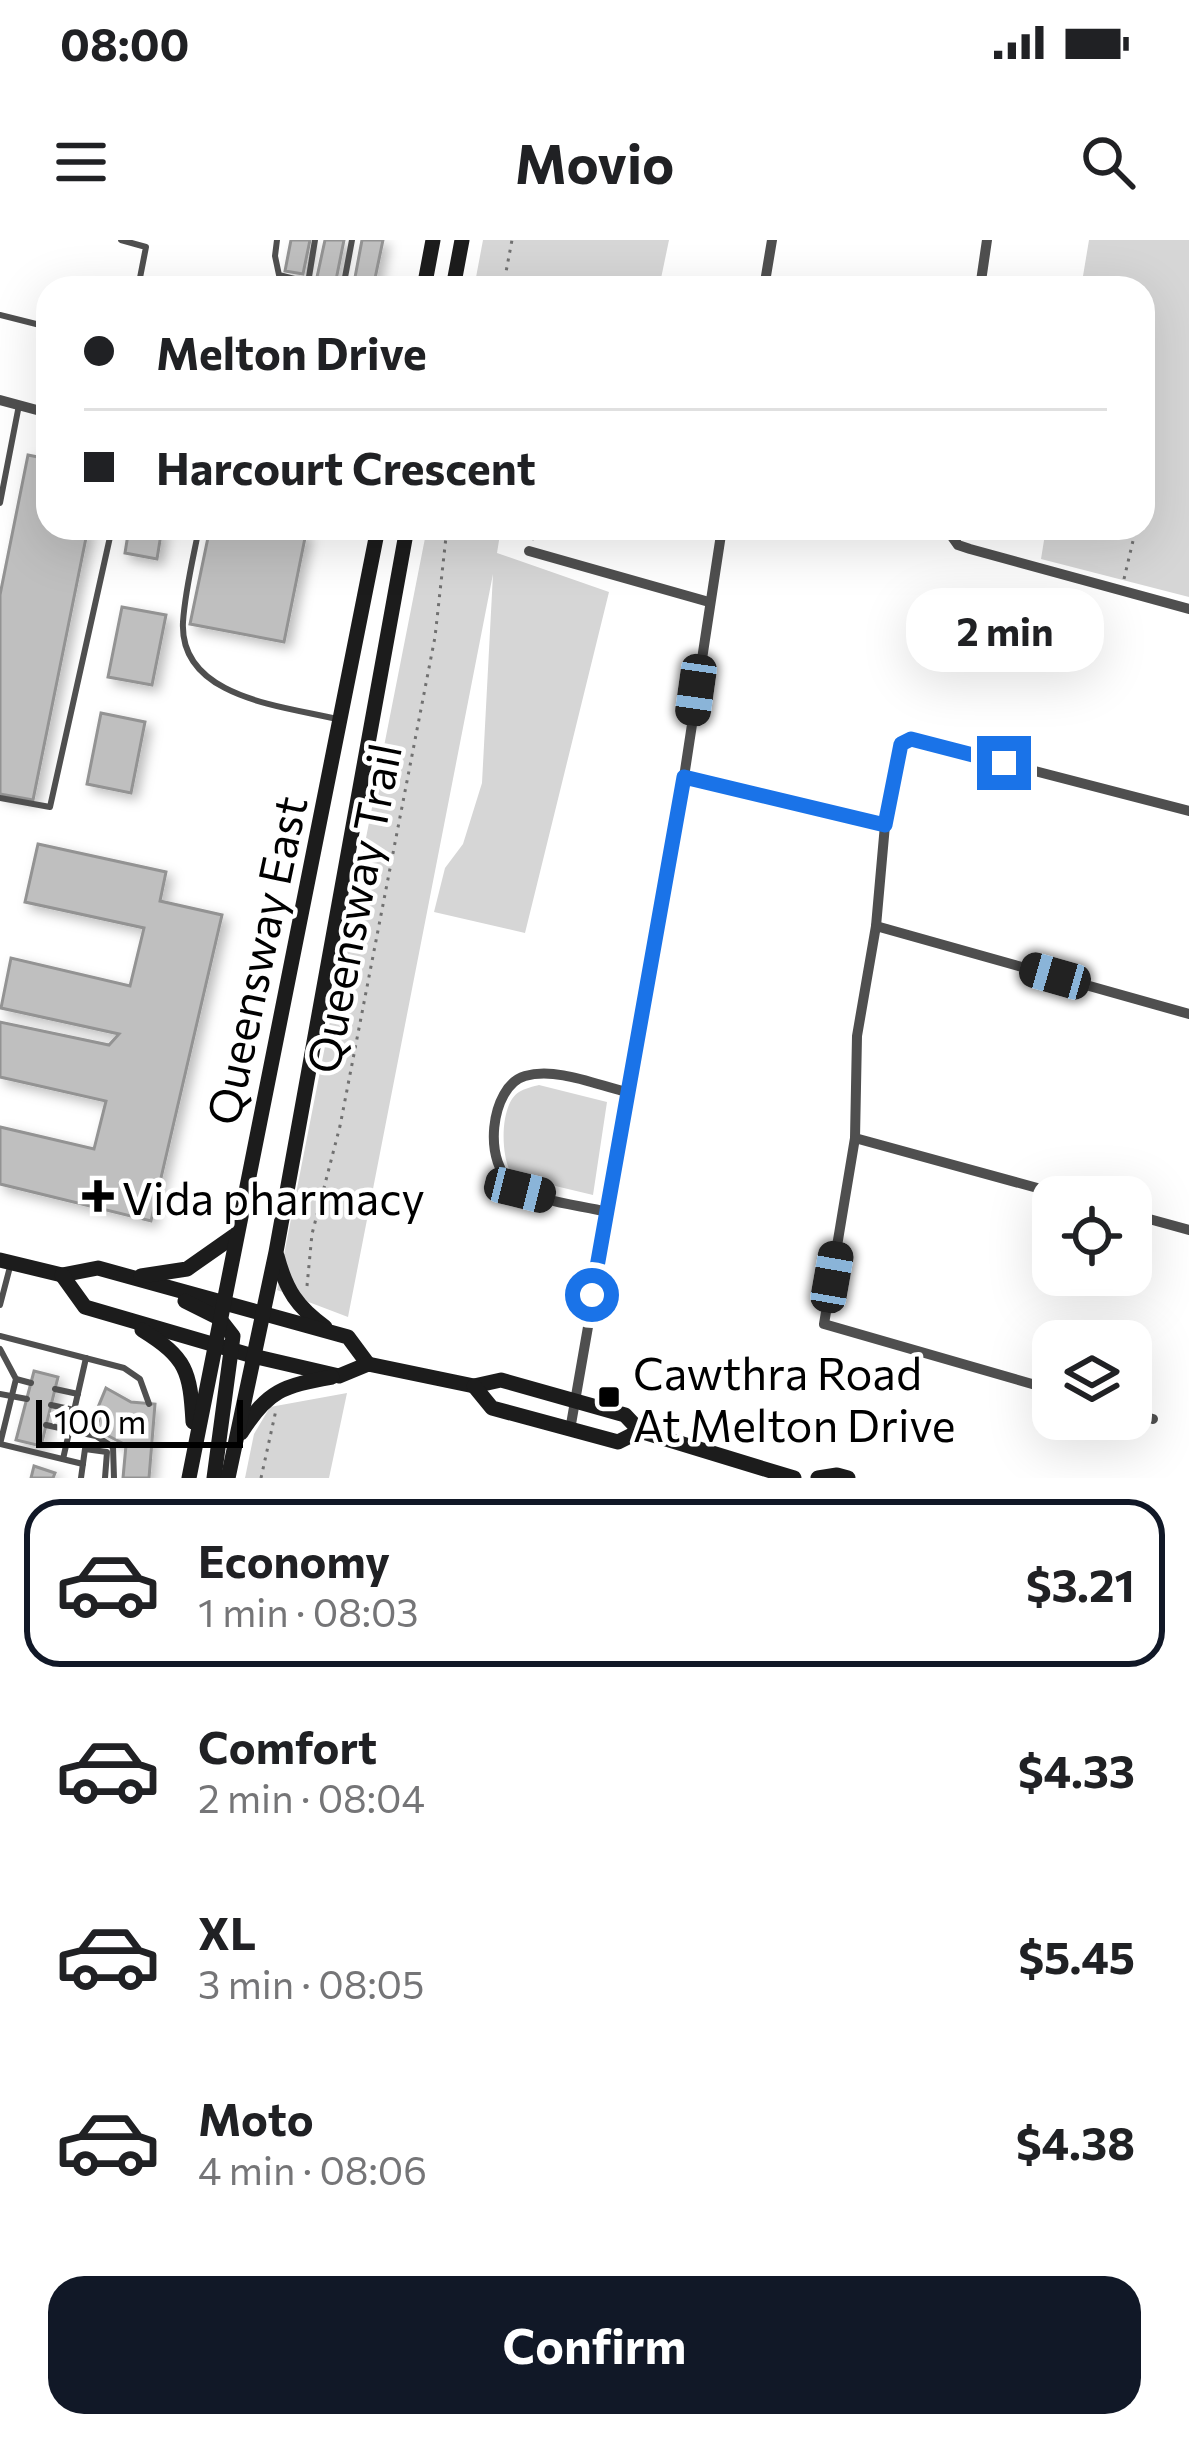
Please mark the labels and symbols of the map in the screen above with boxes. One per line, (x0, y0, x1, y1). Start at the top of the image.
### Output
callout: 2 min (905, 589, 1103, 673)
car (673, 652, 719, 728)
route end (977, 736, 1031, 790)
street label: Queensway Trail (293, 738, 411, 1078)
street label: Queensway East (193, 791, 317, 1129)
car (1015, 949, 1095, 1003)
car (481, 1164, 559, 1216)
place label: Vida pharmacy (122, 1169, 425, 1224)
marker: Vida pharmacy (85, 1183, 111, 1209)
car (808, 1238, 856, 1316)
route start (565, 1268, 619, 1322)
place label: Cawthra Road At Melton Drive (633, 1344, 956, 1451)
marker: Cawthra Road At Melton Drive (596, 1384, 622, 1410)
scale bar (36, 1394, 243, 1447)

